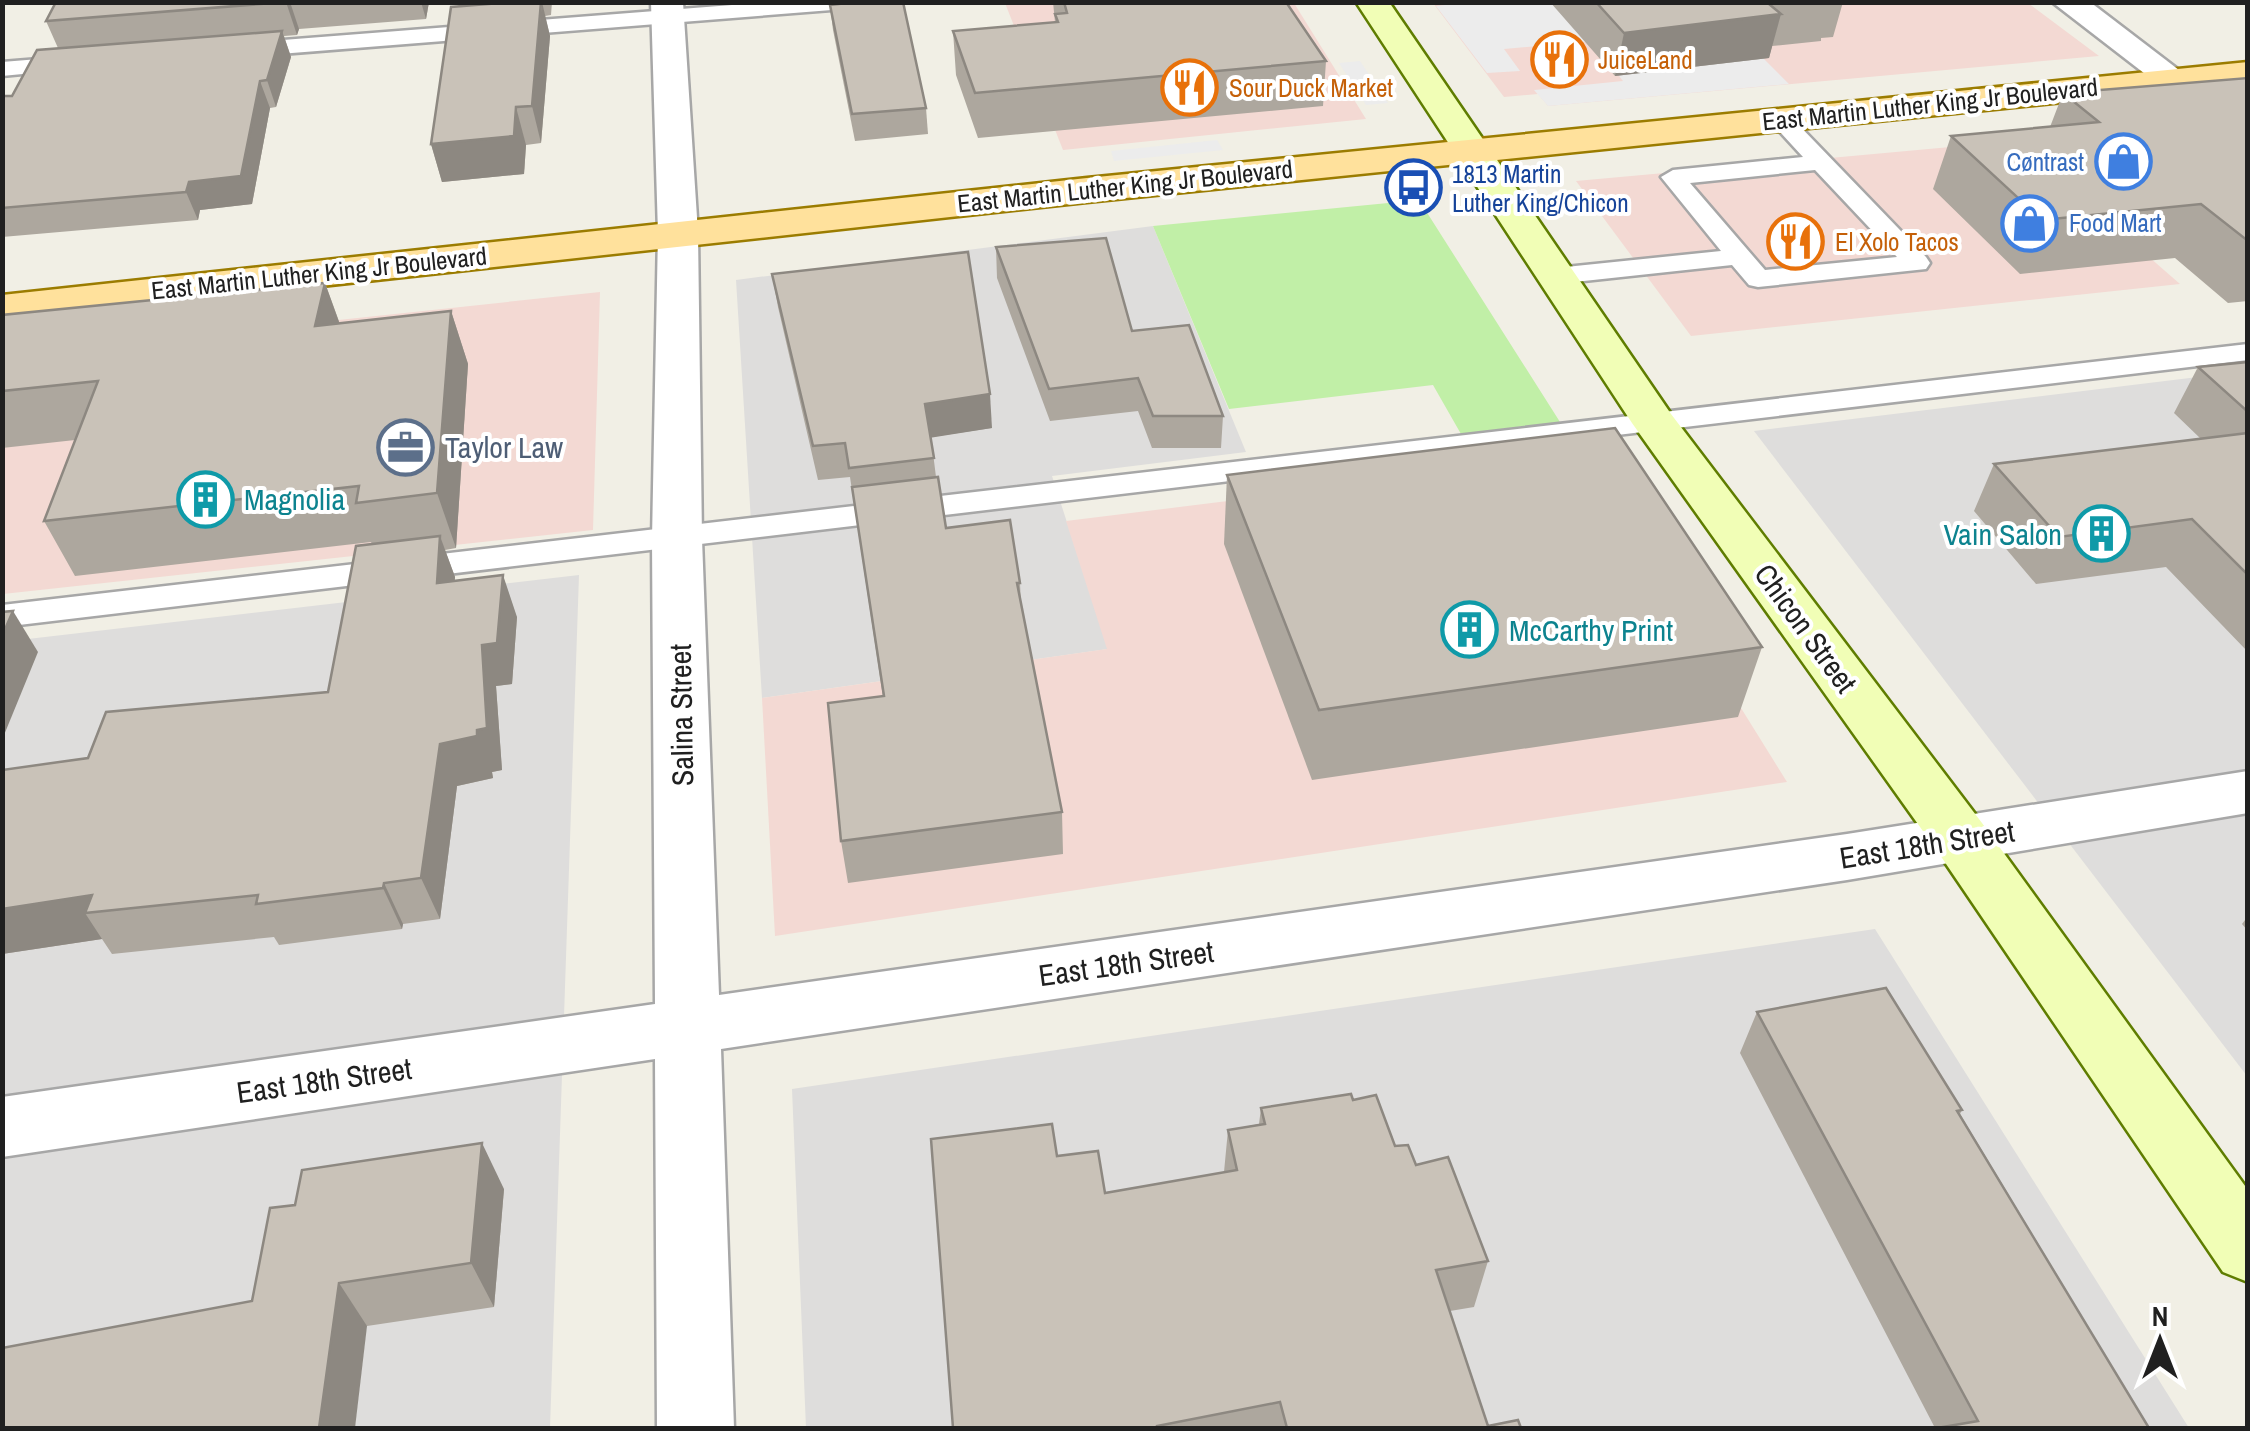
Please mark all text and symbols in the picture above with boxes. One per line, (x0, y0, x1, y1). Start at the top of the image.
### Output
restaurant icon: JuiceLand (1529, 30, 1589, 90)
place label: JuiceLand (1598, 43, 1693, 77)
restaurant icon: Sour Duck Market (1160, 58, 1220, 118)
street label: East Martin Luther King Jr Boulevard (1760, 69, 2100, 139)
place label: Sour Duck Market (1229, 71, 1393, 105)
shop icon: Cøntrast (2093, 132, 2153, 192)
place label: Cøntrast (2007, 145, 2084, 179)
street label: East Martin Luther King Jr Boulevard (955, 151, 1295, 221)
place label: 1813 Martin Luther King/Chicon (1452, 157, 1629, 220)
bus stop icon: 1813 Martin Luther King/Chicon (1383, 158, 1443, 218)
shop icon: Food Mart (2000, 193, 2060, 253)
place label: Food Mart (2069, 206, 2162, 240)
restaurant icon: El Xolo Tacos (1766, 212, 1826, 272)
place label: El Xolo Tacos (1835, 225, 1959, 259)
street label: East Martin Luther King Jr Boulevard (149, 238, 489, 308)
office icon: Taylor Law (376, 417, 436, 477)
place label: Taylor Law (445, 427, 563, 467)
building icon: Magnolia (175, 469, 235, 529)
place label: Magnolia (244, 479, 346, 519)
building icon: Vain Salon (2071, 504, 2131, 564)
place label: Vain Salon (1943, 514, 2062, 554)
street label: Chicon Street (1746, 555, 1866, 701)
building icon: McCarthy Print (1440, 600, 1500, 660)
place label: McCarthy Print (1509, 610, 1673, 650)
street label: Salina Street (660, 643, 702, 786)
street label: East 18th Street (1837, 810, 2017, 878)
street label: East 18th Street (1036, 931, 1216, 995)
street label: East 18th Street (234, 1048, 414, 1112)
north arrow (2110, 1291, 2210, 1391)
text: N (2152, 1297, 2168, 1335)

